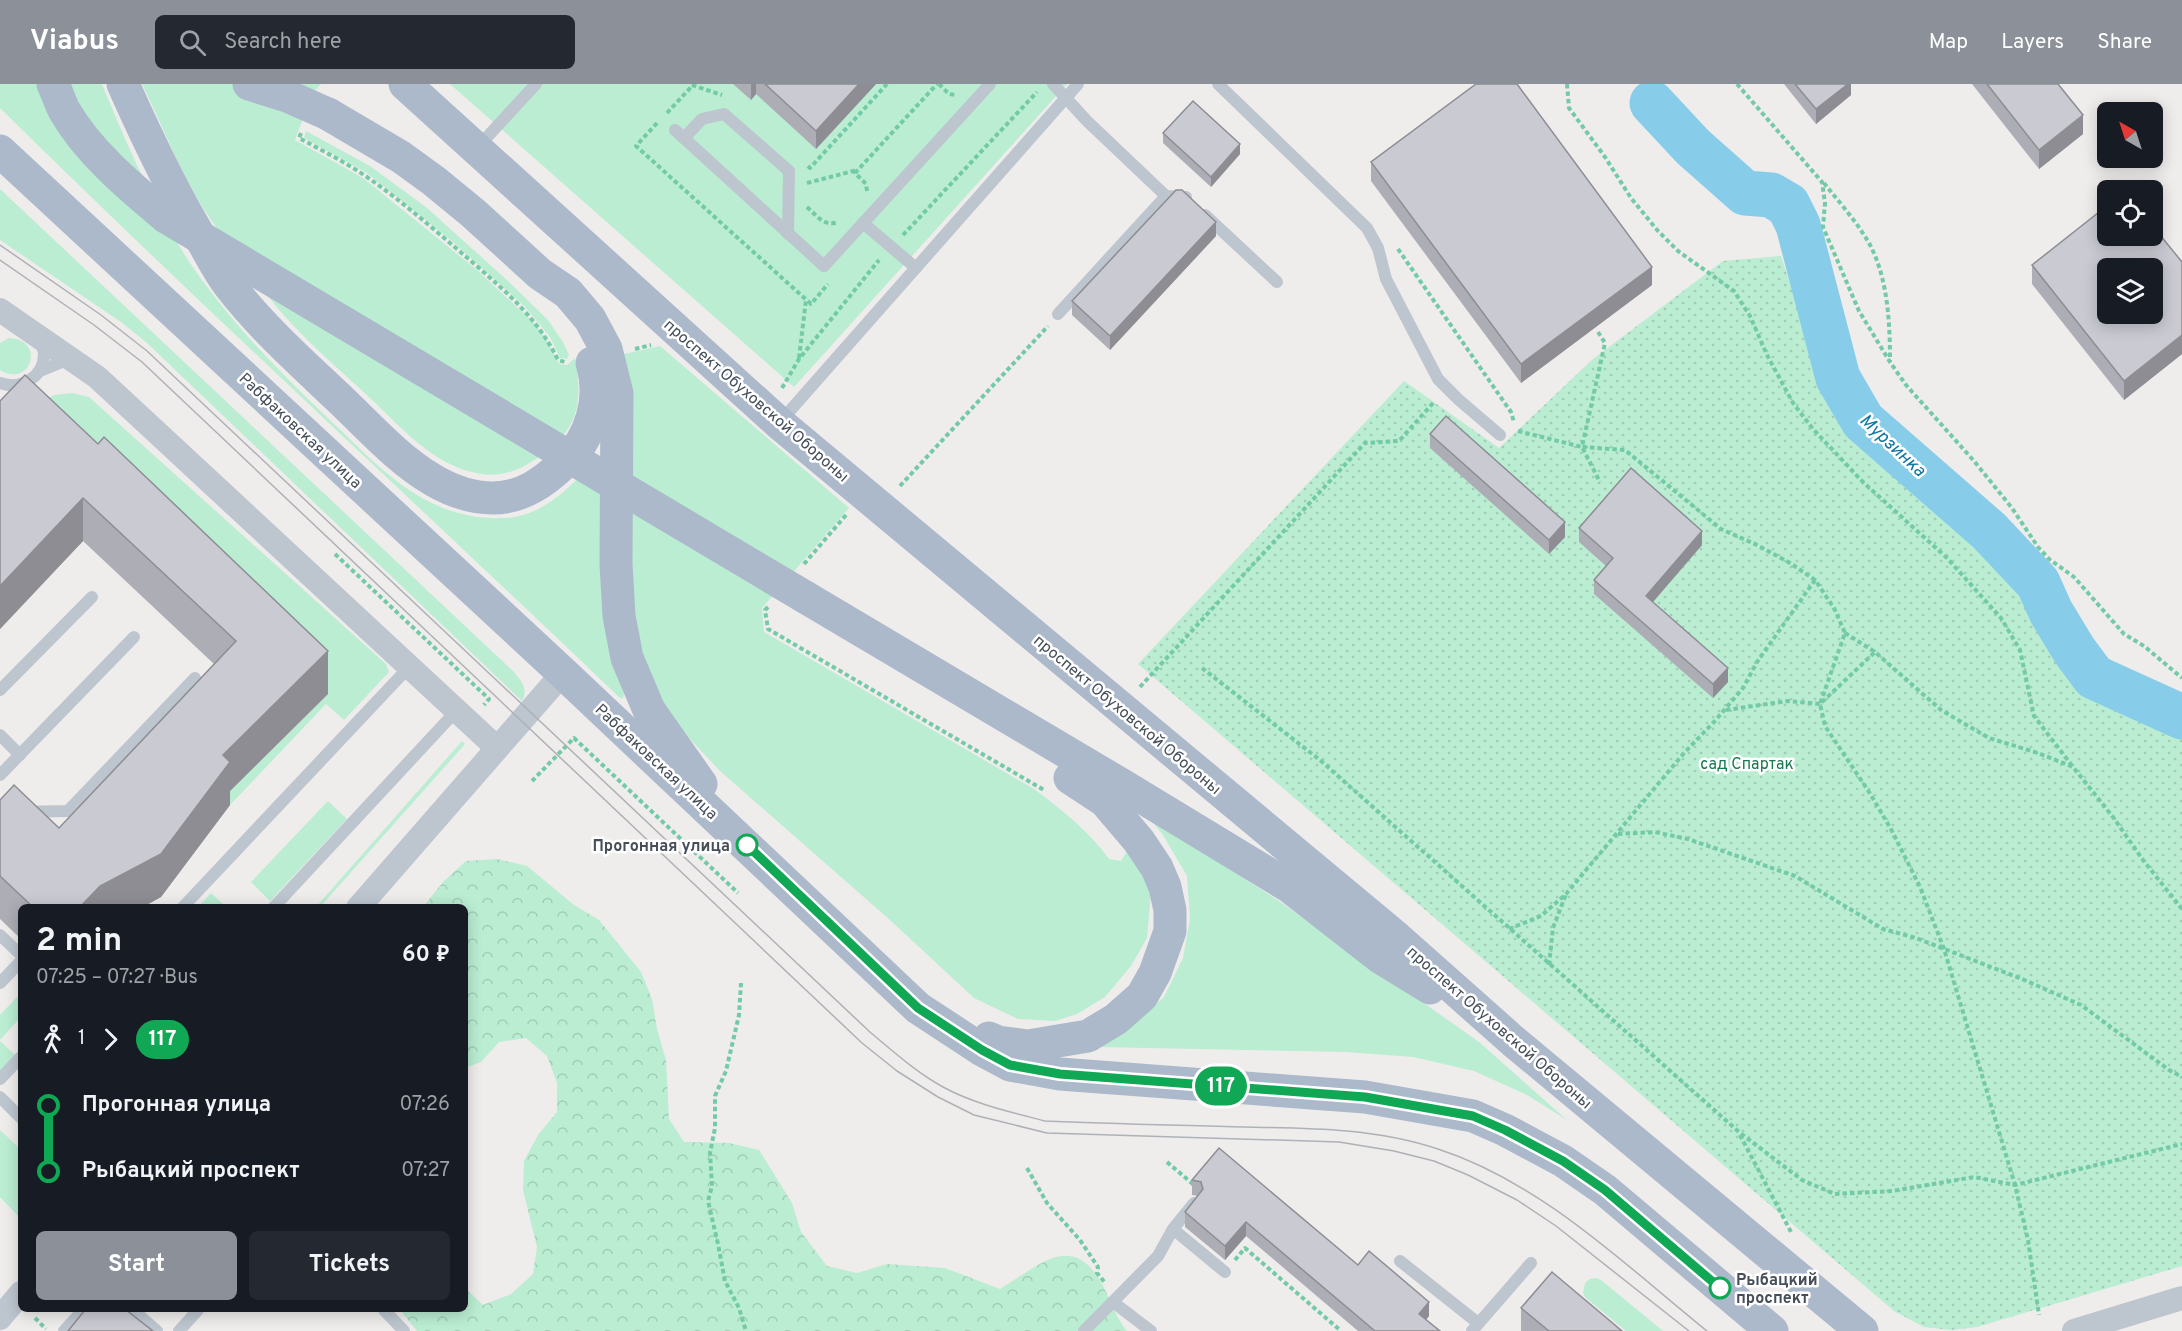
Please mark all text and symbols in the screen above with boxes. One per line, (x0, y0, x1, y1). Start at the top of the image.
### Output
search box (155, 15, 575, 69)
text: Viabus (30, 24, 119, 60)
icon: search (176, 26, 209, 59)
text: Search here (224, 29, 342, 56)
text: Map (1929, 29, 1968, 56)
text: Layers (2001, 29, 2064, 56)
text: Share (2097, 29, 2152, 56)
north arrow (2097, 102, 2163, 168)
map controls (2097, 102, 2163, 324)
button: locate (2097, 180, 2163, 246)
button: layers (2097, 258, 2163, 324)
street label: проспект Обуховской Обороны (659, 316, 852, 487)
street label: Рабфаковская улица (234, 369, 365, 494)
water label: Мурзинка (1854, 410, 1930, 483)
street label: проспект Обуховской Обороны (1029, 631, 1224, 800)
street label: Рабфаковская улица (590, 700, 721, 825)
park label: сад Спартак (1700, 755, 1794, 775)
marker: Прогонная улица (736, 834, 758, 856)
place label: Прогонная улица (593, 837, 730, 857)
text: 2 min (36, 921, 122, 963)
text: 60 ₽ (402, 942, 450, 969)
street label: проспект Обуховской Обороны (1402, 943, 1595, 1114)
text: 07:25 – 07:27 · Bus (36, 965, 198, 991)
icon: walk (36, 1023, 69, 1056)
icon: forward (94, 1023, 127, 1056)
text: 1 (78, 1026, 85, 1052)
text: 117 (148, 1026, 177, 1053)
line badge: 117 (1186, 1066, 1256, 1106)
text: 117 (1207, 1073, 1235, 1100)
text: Прогонная улица (82, 1092, 271, 1119)
text: 07:26 (399, 1092, 450, 1118)
text: Рыбацкий проспект (82, 1158, 300, 1185)
text: 07:27 (401, 1158, 450, 1184)
button: Start (36, 1231, 237, 1300)
button: Tickets (249, 1231, 450, 1300)
place label: Рыбацкий проспект (1736, 1271, 1818, 1309)
marker: Рыбацкий проспект (1709, 1277, 1731, 1299)

